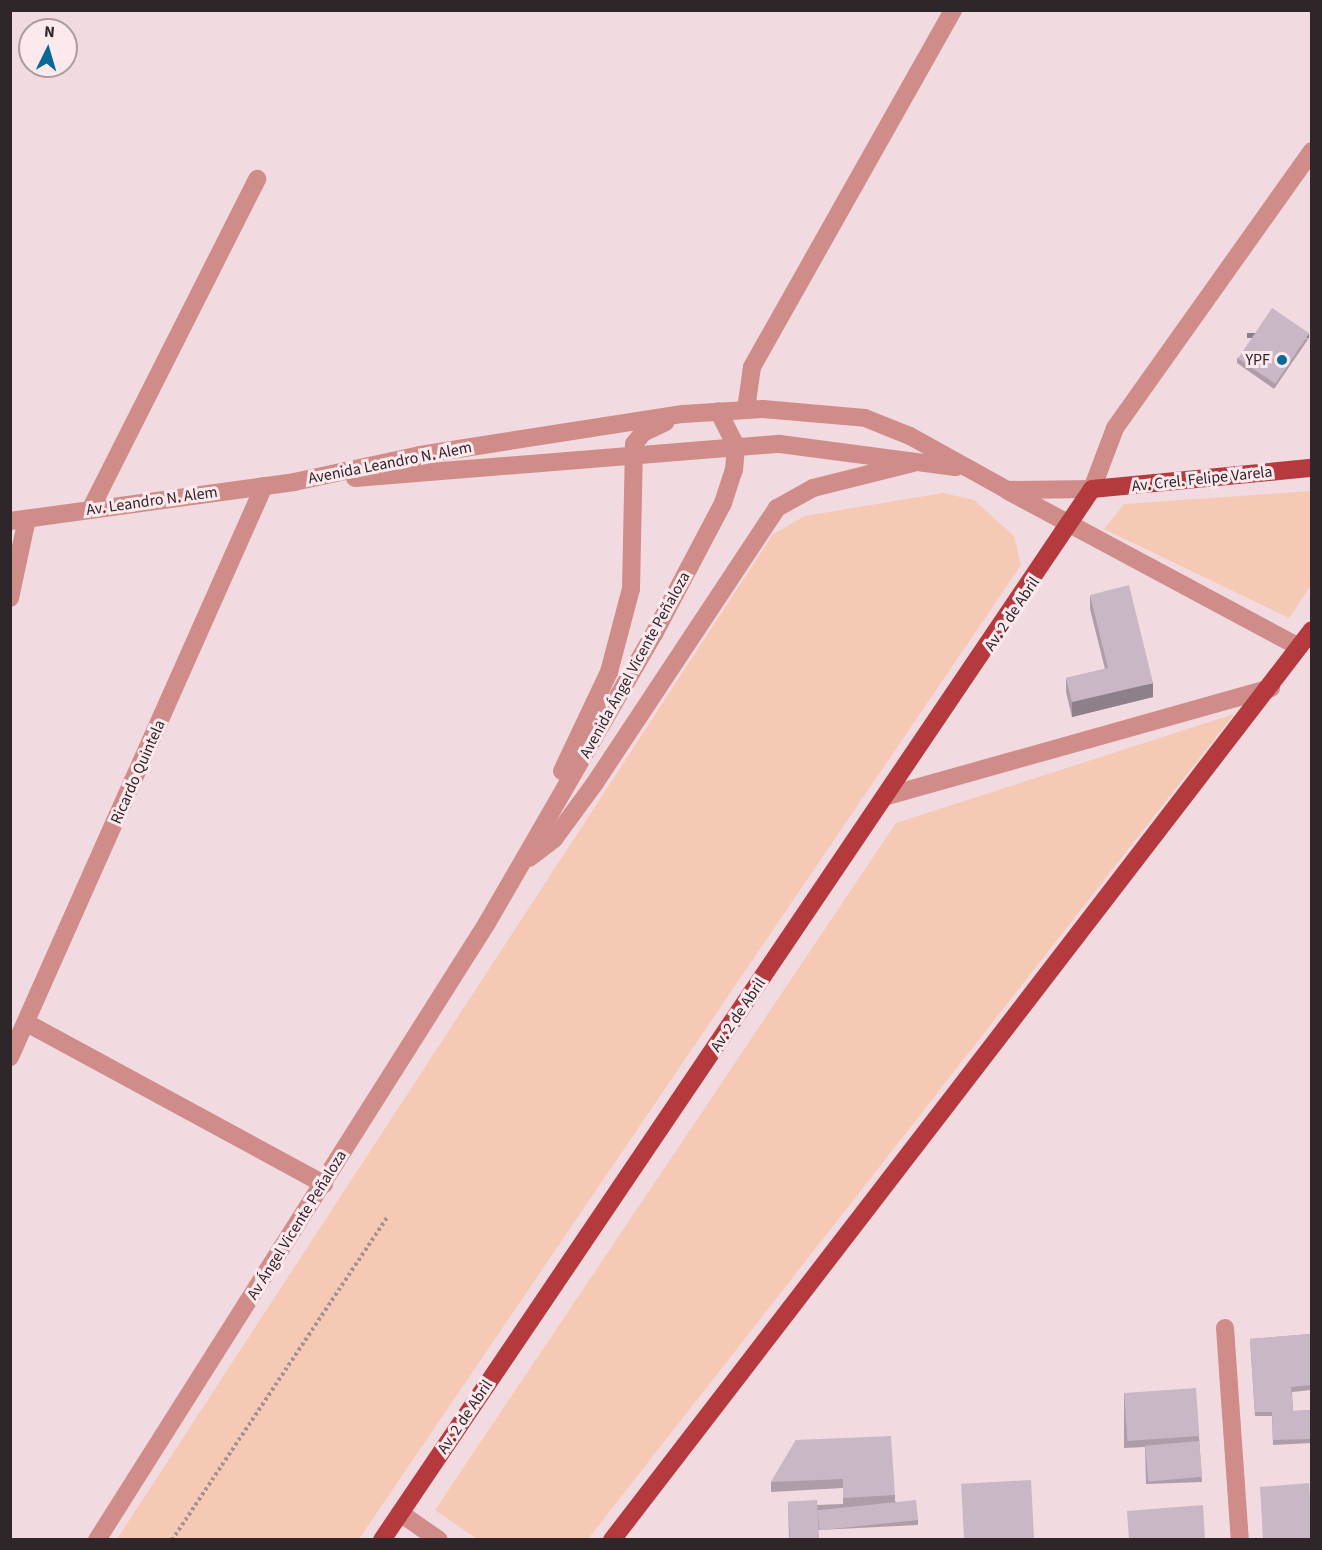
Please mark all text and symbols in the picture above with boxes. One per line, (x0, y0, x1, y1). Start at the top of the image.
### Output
north arrow (18, 18, 78, 78)
text: N (43, 21, 56, 43)
place label: YPF (1245, 350, 1270, 370)
marker: YPF (1275, 353, 1289, 367)
street label: Avenida Leandro N. Alem (306, 438, 474, 488)
street label: Av. Crel. Felipe Varela (1131, 462, 1273, 496)
street label: Av. Leandro N. Alem (85, 482, 219, 520)
street label: Avenida Ángel Vicente Peñaloza (576, 569, 694, 761)
street label: Av. 2 de Abril (980, 573, 1044, 655)
street label: Ricardo Quintela (107, 717, 169, 827)
street label: Av. 2 de Abril (706, 974, 770, 1056)
street label: Av Ángel Vicente Peñaloza (243, 1147, 351, 1303)
street label: Av. 2 de Abril (433, 1376, 497, 1458)

